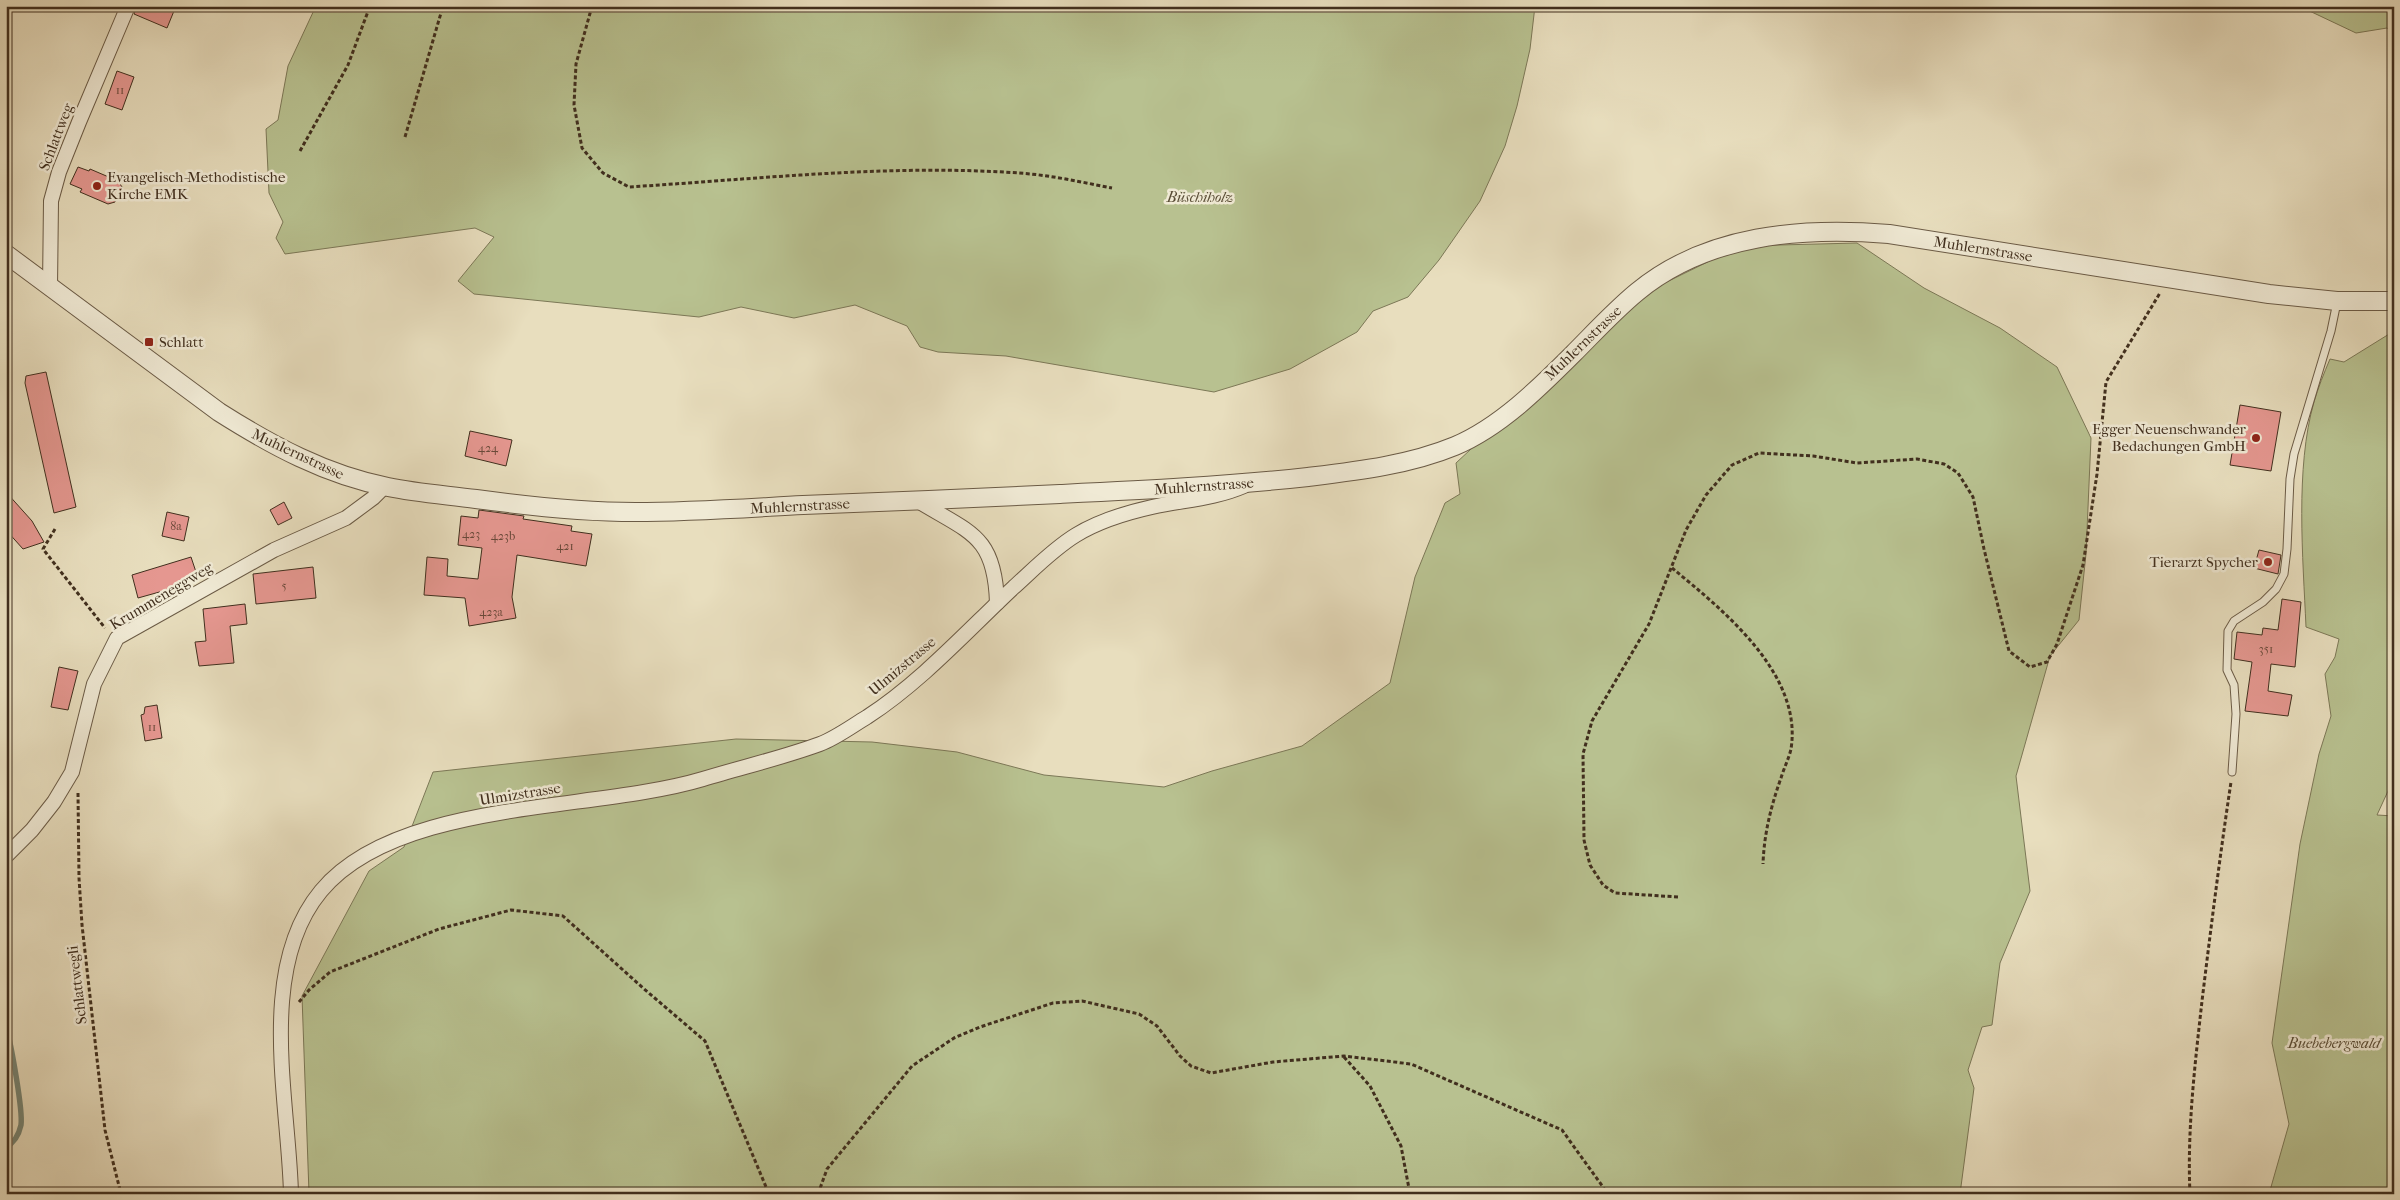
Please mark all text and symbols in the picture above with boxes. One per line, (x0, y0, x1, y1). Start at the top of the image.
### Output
house number: 11 (116, 83, 124, 97)
street label: Schlattweg (35, 100, 77, 173)
place label: Evangelisch-Methodistische Kirche EMK (107, 168, 286, 203)
marker: Evangelisch-Methodistische Kirche EMK (91, 180, 103, 192)
park label: Büschiholz (1166, 188, 1233, 206)
street label: Muhlernstrasse (1932, 232, 2034, 266)
street label: Muhlernstrasse (1541, 301, 1626, 384)
place label: Schlatt (159, 333, 204, 351)
marker: Schlatt (143, 336, 155, 348)
place label: Egger Neuenschwander Bedachungen GmbH (2092, 420, 2247, 455)
street label: Muhlernstrasse (249, 425, 348, 483)
marker: Egger Neuenschwander Bedachungen GmbH (2250, 432, 2262, 444)
house number: 424 (478, 441, 499, 455)
street label: Muhlernstrasse (1154, 474, 1255, 498)
street label: Muhlernstrasse (750, 494, 851, 518)
house number: 8a (170, 519, 182, 533)
house number: 423 (462, 527, 480, 541)
house number: 423b (491, 529, 515, 543)
house number: 421 (556, 539, 574, 553)
place label: Tierarzt Spycher (2150, 553, 2259, 571)
marker: Tierarzt Spycher (2262, 556, 2274, 568)
street label: Krummeneggweg (106, 558, 217, 634)
house number: 5 (281, 579, 287, 593)
house number: 423a (479, 605, 503, 619)
street label: Ulmizstrasse (865, 632, 940, 699)
house number: 351 (2259, 642, 2273, 656)
house number: 11 (148, 720, 156, 734)
street label: Ulmizstrasse (478, 779, 562, 809)
street label: Schlattwegli (63, 944, 91, 1026)
park label: Buebebergwald (2287, 1034, 2383, 1052)

